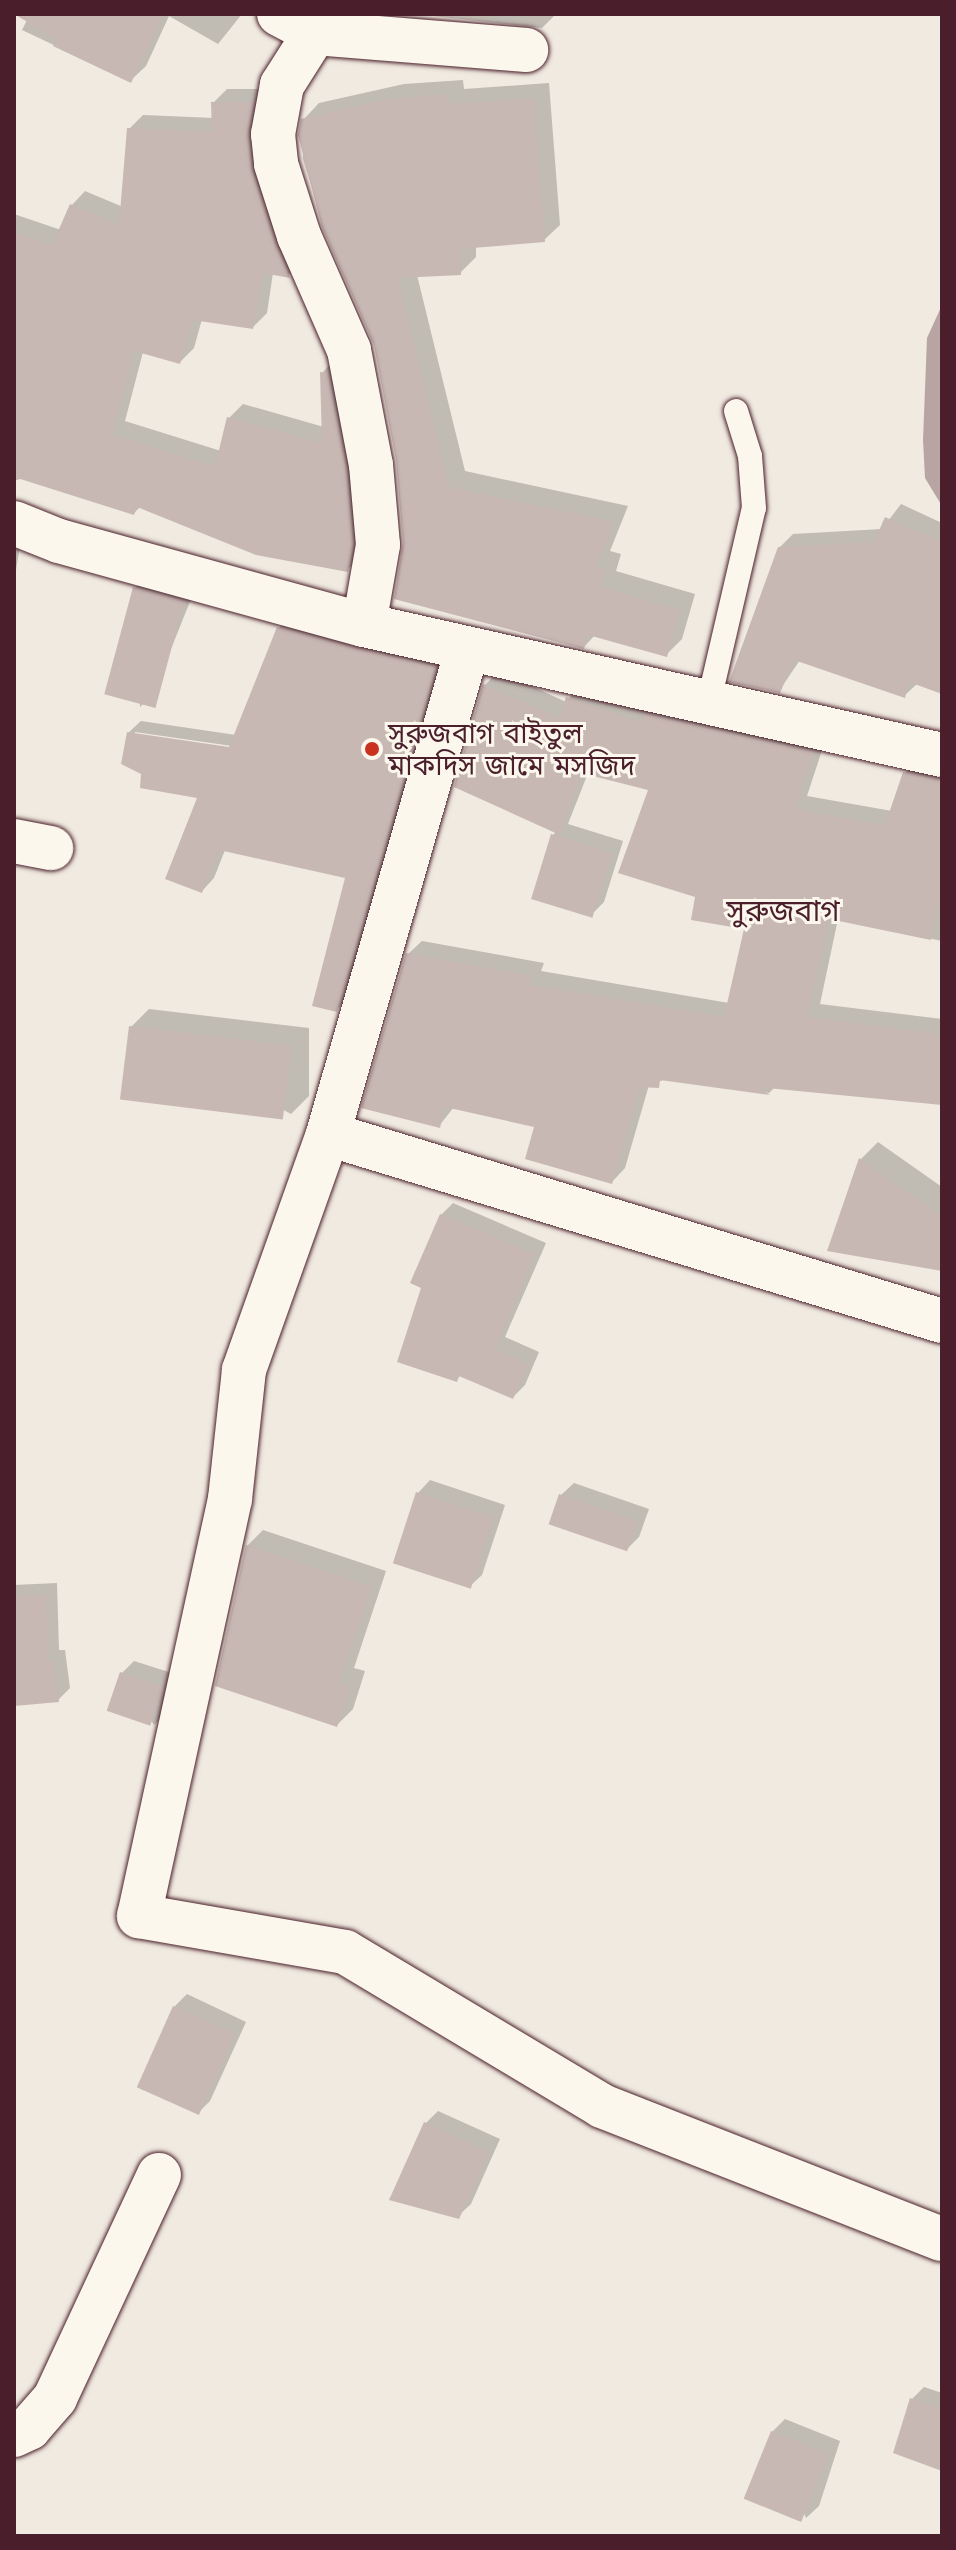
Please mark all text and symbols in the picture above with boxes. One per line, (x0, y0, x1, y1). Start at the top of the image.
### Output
place label: সুরুজবাগ বাইতুল মাকদিস জামে মসজিদ (388, 716, 635, 782)
marker: সুরুজবাগ বাইতুল মাকদিস জামে মসজিদ (363, 740, 381, 758)
district label: সুরুজবাগ (726, 893, 840, 929)

